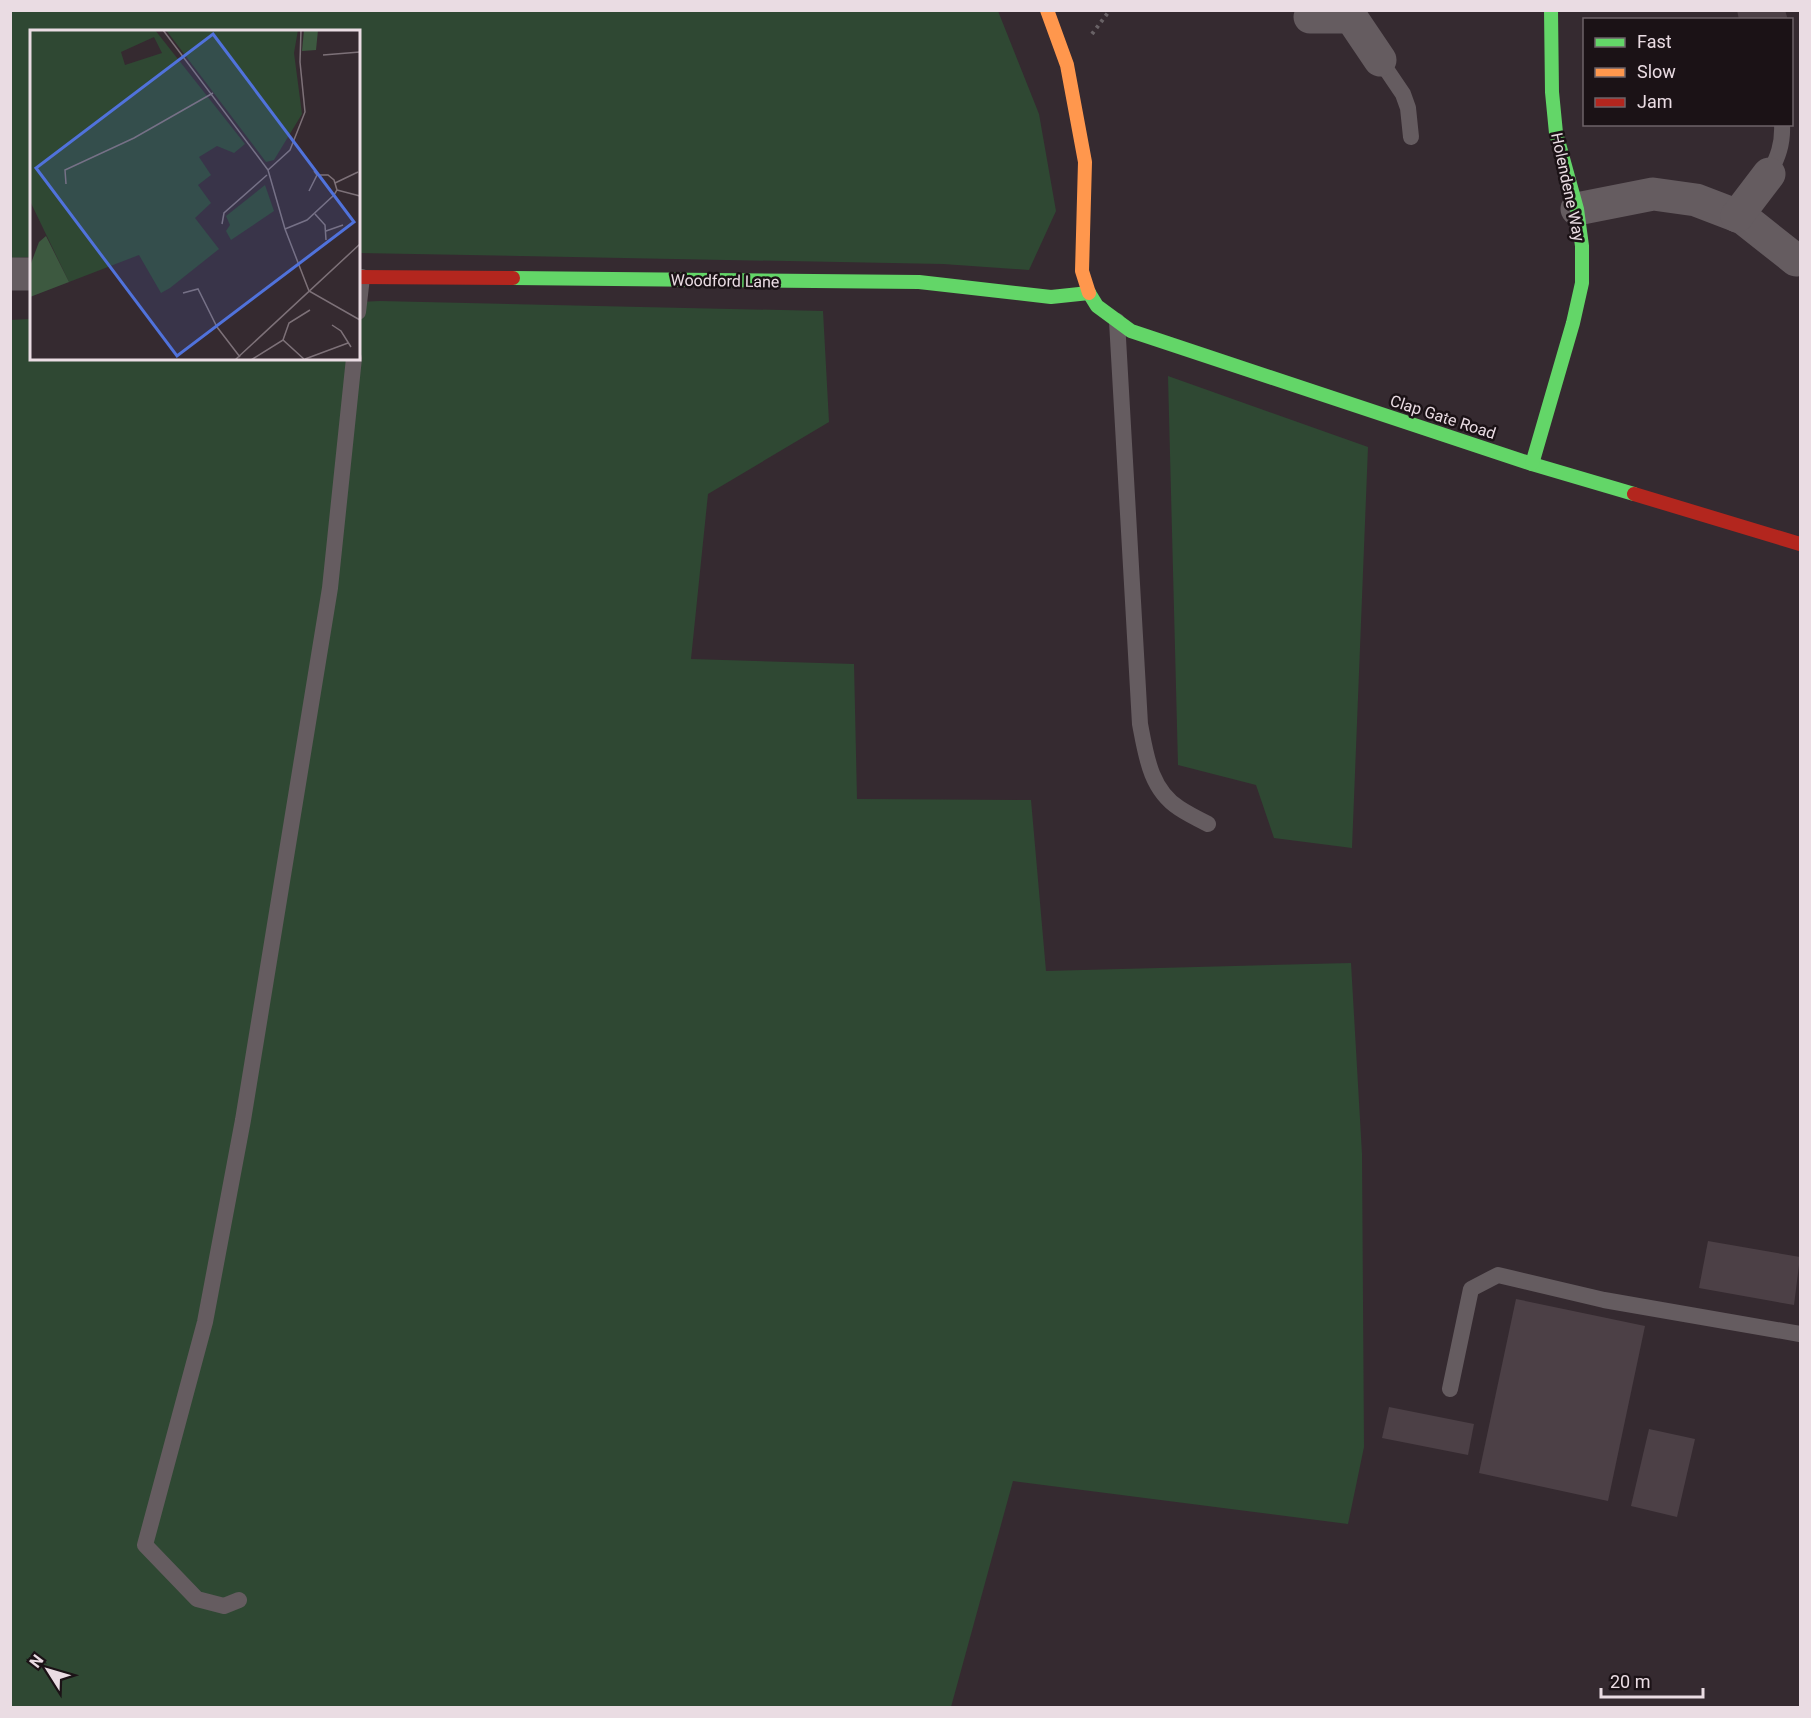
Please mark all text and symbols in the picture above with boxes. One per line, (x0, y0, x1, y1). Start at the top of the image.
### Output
legend (1583, 18, 1793, 126)
inset map (30, 30, 360, 360)
text: Fast (1637, 31, 1672, 52)
text: Slow (1637, 61, 1676, 82)
text: Jam (1637, 91, 1673, 112)
street label: Holendene Way (1547, 131, 1589, 244)
street label: Woodford Lane (670, 271, 780, 291)
street label: Clap Gate Road (1388, 391, 1498, 443)
north arrow (18, 1640, 78, 1700)
text: N (25, 1651, 47, 1672)
scale bar (1601, 1661, 1703, 1699)
text: 20 m (1610, 1671, 1650, 1692)

